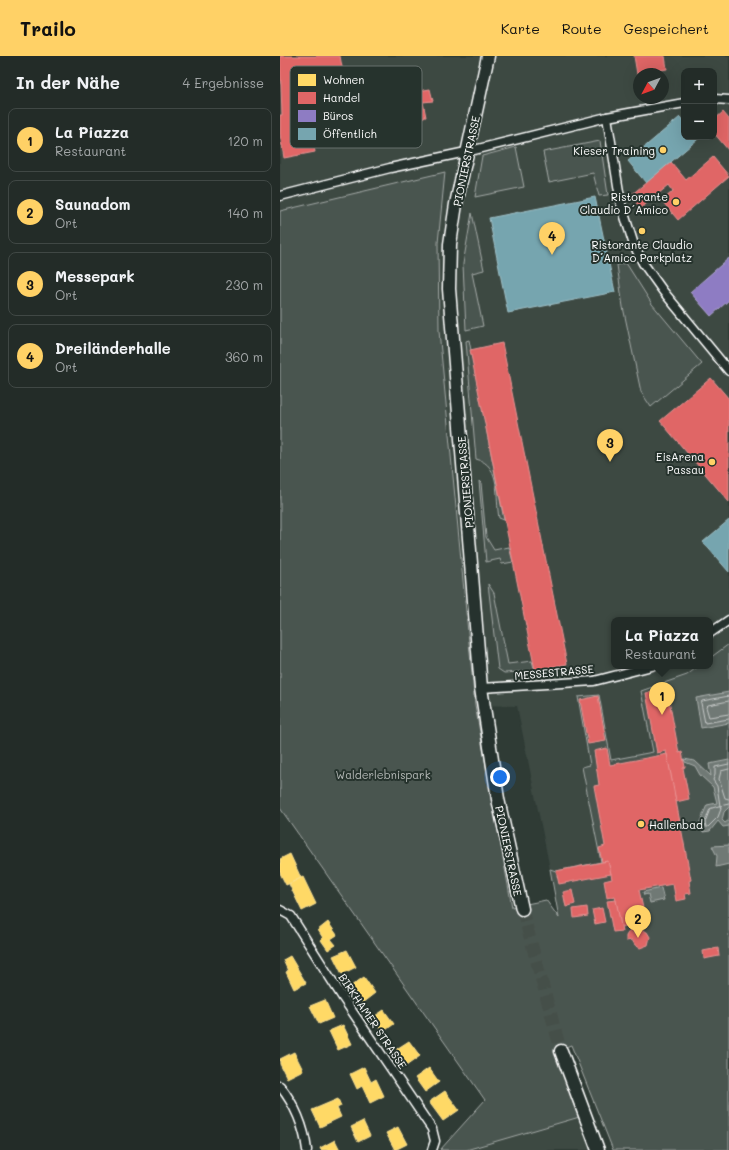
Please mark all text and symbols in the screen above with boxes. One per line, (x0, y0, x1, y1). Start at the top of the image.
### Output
text: Trailo (20, 16, 76, 41)
text: Karte (501, 19, 540, 38)
text: Route (562, 19, 602, 38)
text: Gespeichert (624, 19, 709, 38)
legend (290, 66, 422, 148)
north arrow (633, 68, 669, 104)
map controls (681, 68, 717, 140)
button: + (681, 68, 717, 104)
text: In der Nähe (16, 71, 120, 93)
text: Wohnen (323, 72, 364, 87)
text: 4 Ergebnisse (183, 74, 264, 91)
text: Handel (323, 90, 360, 105)
button: − (681, 104, 717, 140)
text: Büros (323, 108, 353, 123)
street label: PIONIERSTRASSE (449, 114, 483, 208)
text: La Piazza (55, 122, 129, 142)
text: Öffentlich (323, 126, 377, 141)
text: 1 (27, 132, 33, 149)
text: 120 m (227, 132, 263, 149)
text: Restaurant (55, 142, 126, 159)
place label: Kieser Training (573, 143, 655, 158)
marker: Kieser Training (658, 145, 668, 155)
place label: Ristorante Claudio D´Amico (580, 189, 668, 217)
text: Saunadom (55, 194, 131, 214)
marker: Ristorante Claudio D´Amico (671, 197, 681, 207)
text: 2 (26, 204, 34, 221)
text: 140 m (227, 204, 263, 221)
text: Ort (55, 214, 78, 231)
pin: 4 (539, 222, 565, 255)
marker: Ristorante Claudio D´Amico Parkplatz (637, 226, 647, 236)
place label: Ristorante Claudio D´Amico Parkplatz (591, 237, 693, 265)
text: Messepark (55, 266, 135, 286)
text: 3 (26, 276, 34, 293)
text: 230 m (226, 276, 263, 293)
text: Ort (55, 286, 78, 303)
text: Dreiländerhalle (55, 338, 171, 358)
text: 4 (26, 348, 34, 365)
text: 360 m (225, 348, 263, 365)
text: Ort (55, 358, 78, 375)
pin: 3 (597, 429, 623, 462)
street label: PIONIERSTRASSE (454, 435, 476, 529)
place label: EisArena Passau (656, 449, 704, 477)
marker: EisArena Passau (707, 457, 717, 467)
popup (611, 617, 713, 669)
text: La Piazza (625, 625, 699, 645)
text: Restaurant (625, 645, 696, 662)
street label: MESSESTRASSE (514, 661, 594, 683)
pin: 1 (649, 682, 675, 715)
park label: Walderlebnispark (336, 767, 431, 782)
your location (490, 767, 510, 787)
street label: PIONIERSTRASSE (492, 804, 526, 898)
place label: Hallenbad (649, 817, 703, 832)
marker: Hallenbad (636, 819, 646, 829)
pin: 2 (625, 905, 651, 938)
street label: BIRKHAMER STRASSE (335, 970, 411, 1072)

